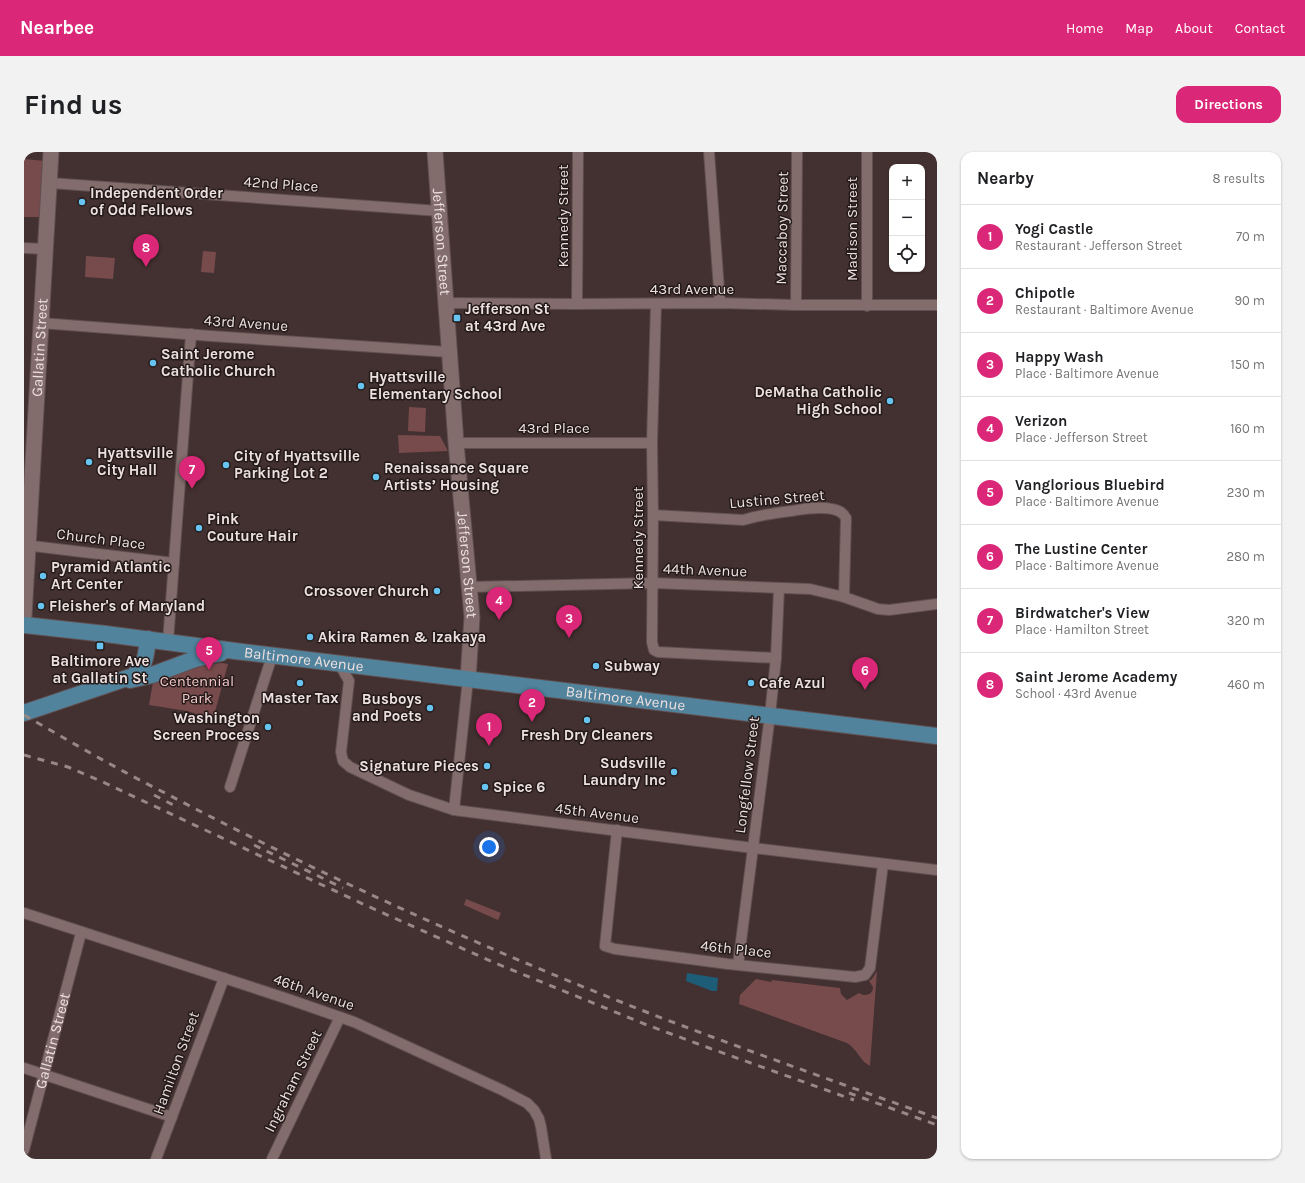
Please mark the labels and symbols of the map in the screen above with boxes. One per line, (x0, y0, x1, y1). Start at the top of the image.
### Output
street label: Kennedy Street (554, 164, 572, 268)
street label: Maccaboy Street (772, 171, 792, 285)
street label: 42nd Place (243, 172, 319, 196)
street label: Madison Street (843, 177, 861, 281)
place label: Independent Order of Odd Fellows (90, 184, 223, 219)
street label: Jefferson Street (429, 188, 454, 296)
marker: Independent Order of Odd Fellows (77, 197, 87, 207)
pin: 8 (133, 234, 159, 267)
street label: 43rd Avenue (650, 280, 734, 298)
street label: Gallatin Street (28, 297, 51, 397)
place label: Jefferson St at 43rd Ave (465, 300, 550, 335)
street label: 43rd Avenue (203, 311, 289, 335)
marker: Jefferson St at 43rd Ave (452, 313, 462, 323)
place label: Saint Jerome Catholic Church (161, 345, 276, 380)
marker: Saint Jerome Catholic Church (148, 358, 158, 368)
place label: Hyattsville Elementary School (369, 368, 502, 403)
marker: Hyattsville Elementary School (356, 381, 366, 391)
place label: DeMatha Catholic High School (755, 383, 882, 418)
marker: DeMatha Catholic High School (885, 396, 895, 406)
street label: 43rd Place (518, 419, 590, 437)
place label: Hyattsville City Hall (97, 444, 173, 479)
place label: City of Hyattsville Parking Lot 2 (234, 447, 360, 482)
pin: 7 (179, 456, 205, 489)
marker: Hyattsville City Hall (84, 457, 94, 467)
place label: Renaissance Square Artists’ Housing (384, 459, 529, 494)
marker: City of Hyattsville Parking Lot 2 (221, 460, 231, 470)
marker: Renaissance Square Artists’ Housing (371, 472, 381, 482)
street label: Kennedy Street (629, 486, 647, 590)
street label: Lustine Street (729, 486, 826, 512)
place label: Pink Couture Hair (207, 510, 298, 545)
street label: Jefferson Street (453, 511, 481, 619)
marker: Pink Couture Hair (194, 523, 204, 533)
street label: Church Place (56, 525, 146, 553)
place label: Pyramid Atlantic Art Center (51, 558, 171, 593)
street label: 44th Avenue (663, 560, 747, 580)
marker: Pyramid Atlantic Art Center (38, 571, 48, 581)
place label: Crossover Church (304, 582, 429, 600)
marker: Crossover Church (432, 586, 442, 596)
pin: 4 (486, 587, 512, 620)
place label: Fleisher's of Maryland (49, 597, 205, 615)
marker: Fleisher's of Maryland (36, 601, 46, 611)
pin: 3 (556, 605, 582, 638)
place label: Akira Ramen & Izakaya (318, 628, 486, 646)
marker: Akira Ramen & Izakaya (305, 632, 315, 642)
pin: 5 (196, 637, 222, 670)
marker: Baltimore Ave at Gallatin St (95, 641, 105, 651)
street label: Baltimore Avenue (243, 643, 365, 676)
place label: Baltimore Ave at Gallatin St (50, 652, 150, 687)
place label: Subway (604, 657, 660, 675)
pin: 6 (852, 657, 878, 690)
marker: Subway (591, 661, 601, 671)
park label: Centennial Park (160, 672, 234, 707)
place label: Cafe Azul (759, 674, 825, 692)
marker: Master Tax (295, 678, 305, 688)
marker: Cafe Azul (746, 678, 756, 688)
street label: Baltimore Avenue (565, 682, 686, 714)
place label: Master Tax (262, 689, 339, 707)
pin: 2 (519, 689, 545, 722)
place label: Busboys and Poets (352, 690, 422, 725)
marker: Busboys and Poets (425, 703, 435, 713)
place label: Washington Screen Process (153, 709, 260, 744)
pin: 1 (476, 713, 502, 746)
marker: Fresh Dry Cleaners (582, 715, 592, 725)
street label: Longfellow Street (731, 715, 763, 835)
marker: Washington Screen Process (263, 722, 273, 732)
place label: Fresh Dry Cleaners (521, 726, 653, 744)
place label: Sudsville Laundry Inc (583, 754, 666, 789)
place label: Signature Pieces (359, 757, 479, 775)
marker: Signature Pieces (482, 761, 492, 771)
marker: Sudsville Laundry Inc (669, 767, 679, 777)
place label: Spice 6 (493, 778, 545, 796)
marker: Spice 6 (480, 782, 490, 792)
street label: 45th Avenue (554, 799, 640, 827)
your location (479, 837, 499, 857)
street label: 46th Place (700, 936, 772, 962)
street label: 46th Avenue (271, 970, 357, 1014)
street label: Gallatin Street (31, 990, 74, 1091)
street label: Hamilton Street (149, 1009, 203, 1117)
street label: Ingraham Street (260, 1027, 326, 1135)

